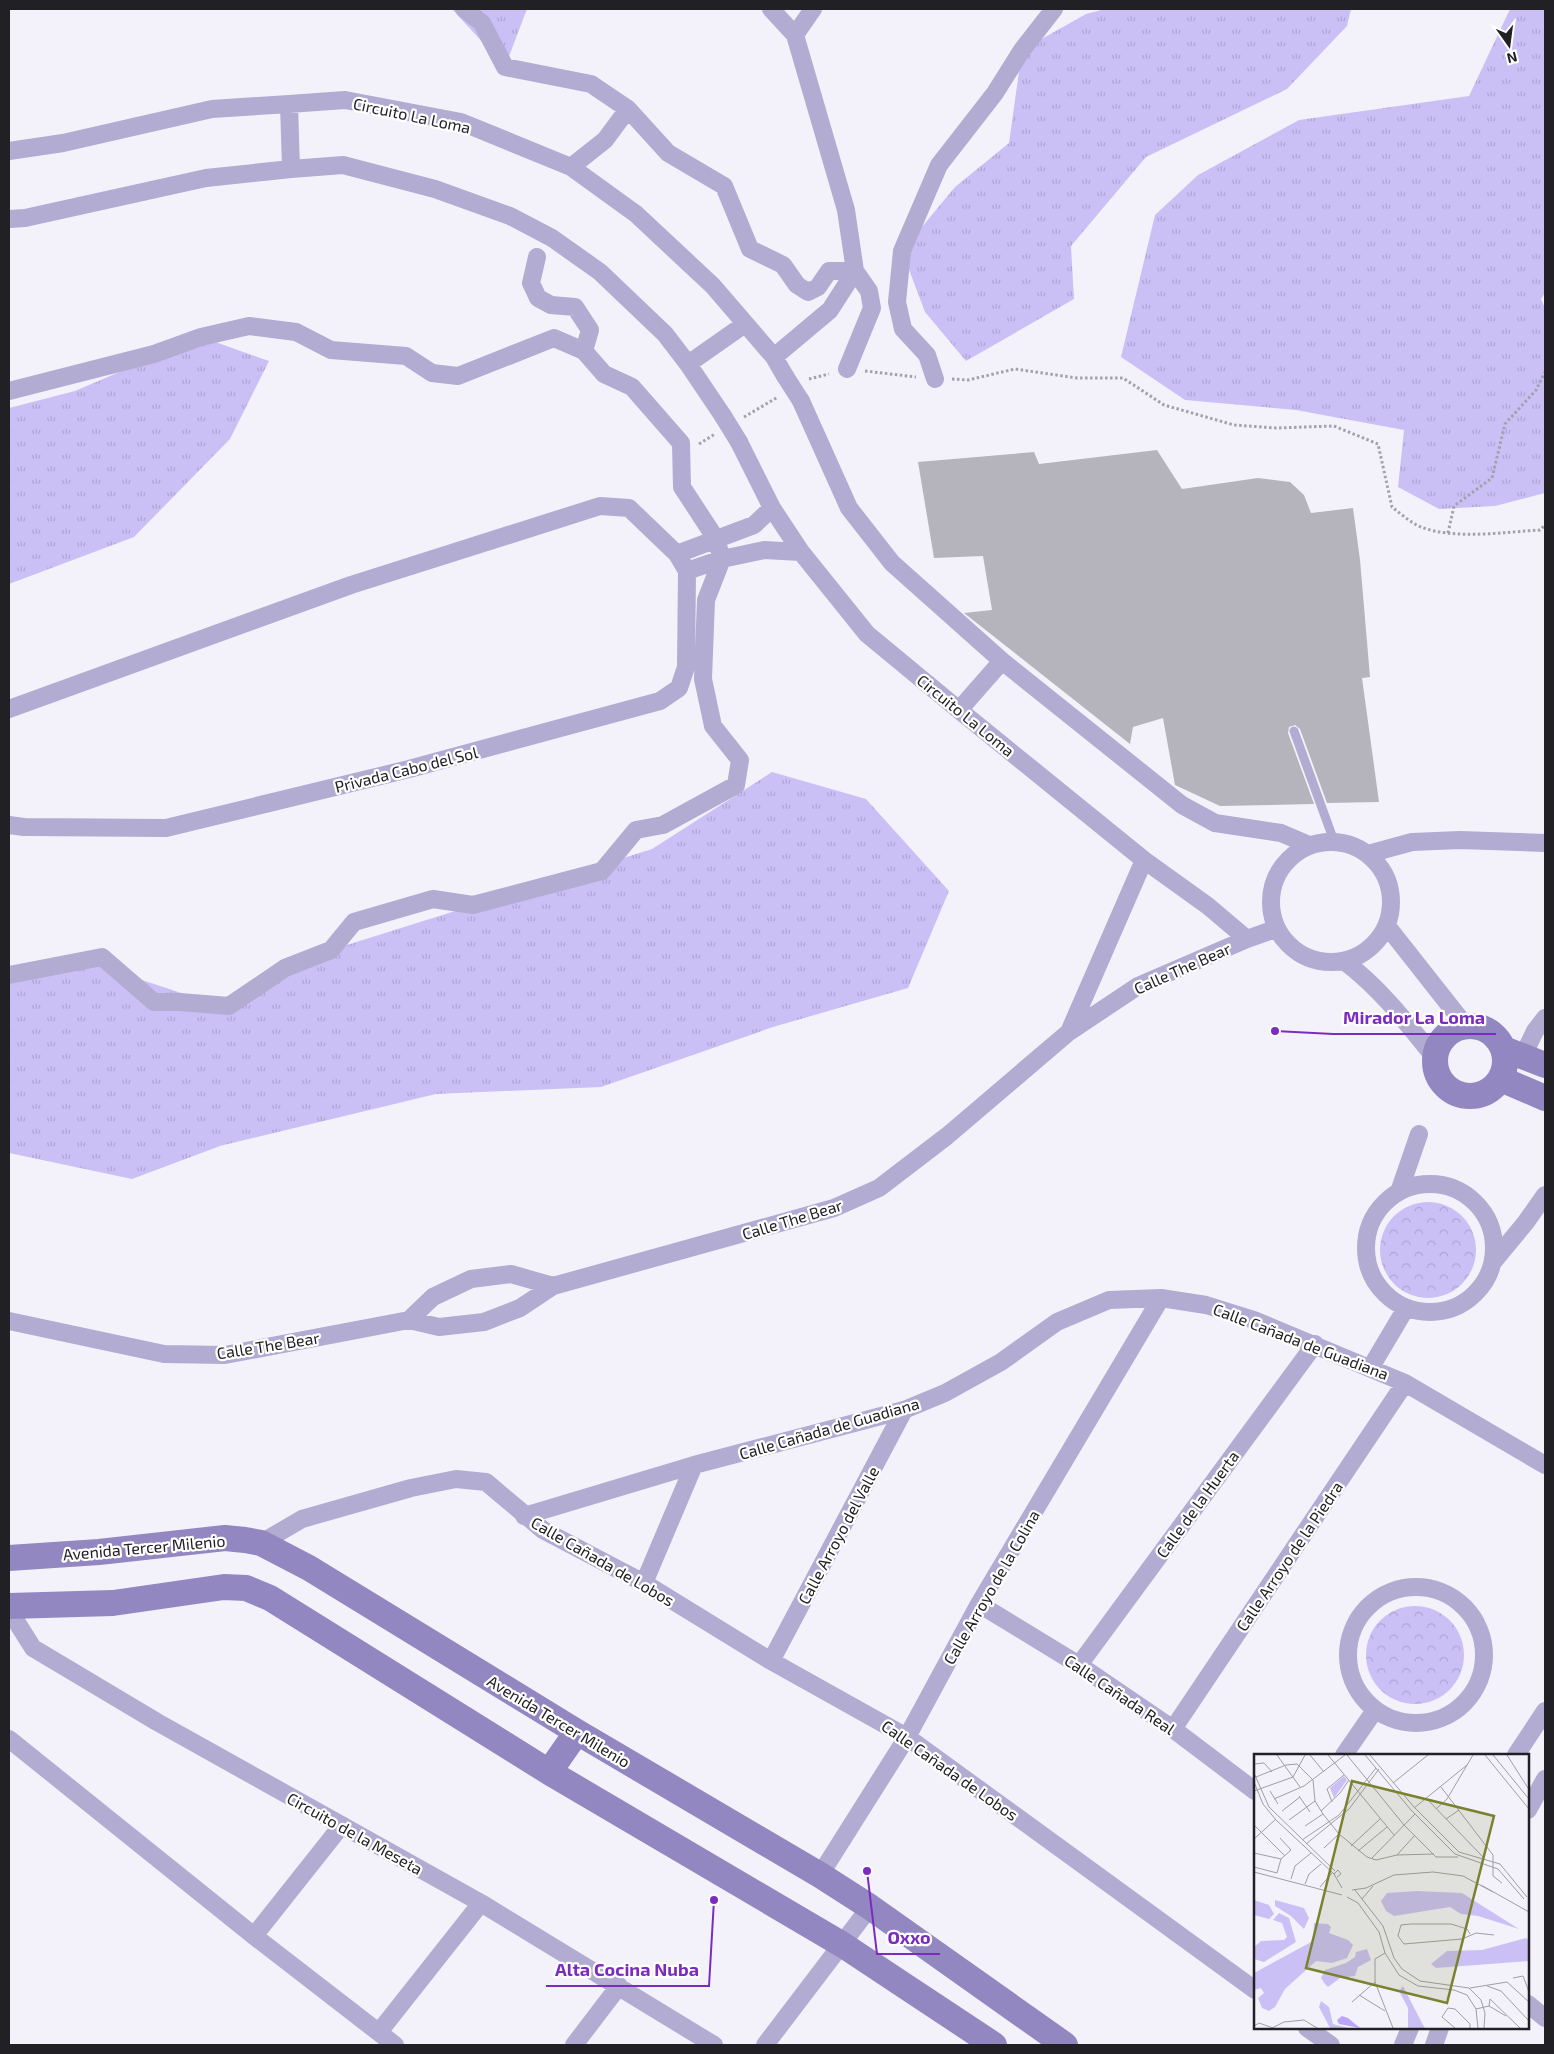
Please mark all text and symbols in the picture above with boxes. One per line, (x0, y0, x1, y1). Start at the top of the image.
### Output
north arrow (1484, 20, 1534, 70)
text: N (1505, 49, 1519, 68)
street label: Circuito La Loma (352, 93, 472, 137)
street label: Circuito La Loma (914, 670, 1018, 760)
street label: Privada Cabo del Sol (333, 742, 480, 796)
street label: Calle The Bear (1131, 938, 1234, 998)
callout: Mirador La Loma (1333, 1001, 1496, 1034)
text: Mirador La Loma (1343, 1006, 1485, 1028)
street label: Calle The Bear (740, 1195, 845, 1243)
street label: Calle Cañada de Guadiana (1211, 1299, 1391, 1383)
street label: Calle The Bear (215, 1327, 321, 1362)
street label: Calle Cañada de Guadiana (737, 1393, 921, 1463)
street label: Calle de la Huerta (1152, 1447, 1242, 1561)
street label: Calle Arroyo del Valle (794, 1463, 882, 1607)
street label: Calle Arroyo de la Piedra (1232, 1477, 1346, 1635)
street label: Calle Arroyo de la Colina (939, 1506, 1043, 1668)
street label: Calle Cañada de Lobos (528, 1512, 678, 1610)
street label: Avenida Tercer Milenio (62, 1530, 226, 1564)
street label: Calle Cañada Real (1061, 1650, 1179, 1738)
street label: Avenida Tercer Milenio (484, 1671, 634, 1771)
street label: Calle Cañada de Lobos (878, 1716, 1022, 1824)
inset map (1254, 1754, 1529, 2029)
street label: Circuito de la Meseta (284, 1788, 426, 1878)
callout: Oxxo (877, 1921, 940, 1954)
text: Oxxo (887, 1926, 931, 1948)
callout: Alta Cocina Nuba (546, 1953, 709, 1986)
text: Alta Cocina Nuba (555, 1958, 699, 1980)

